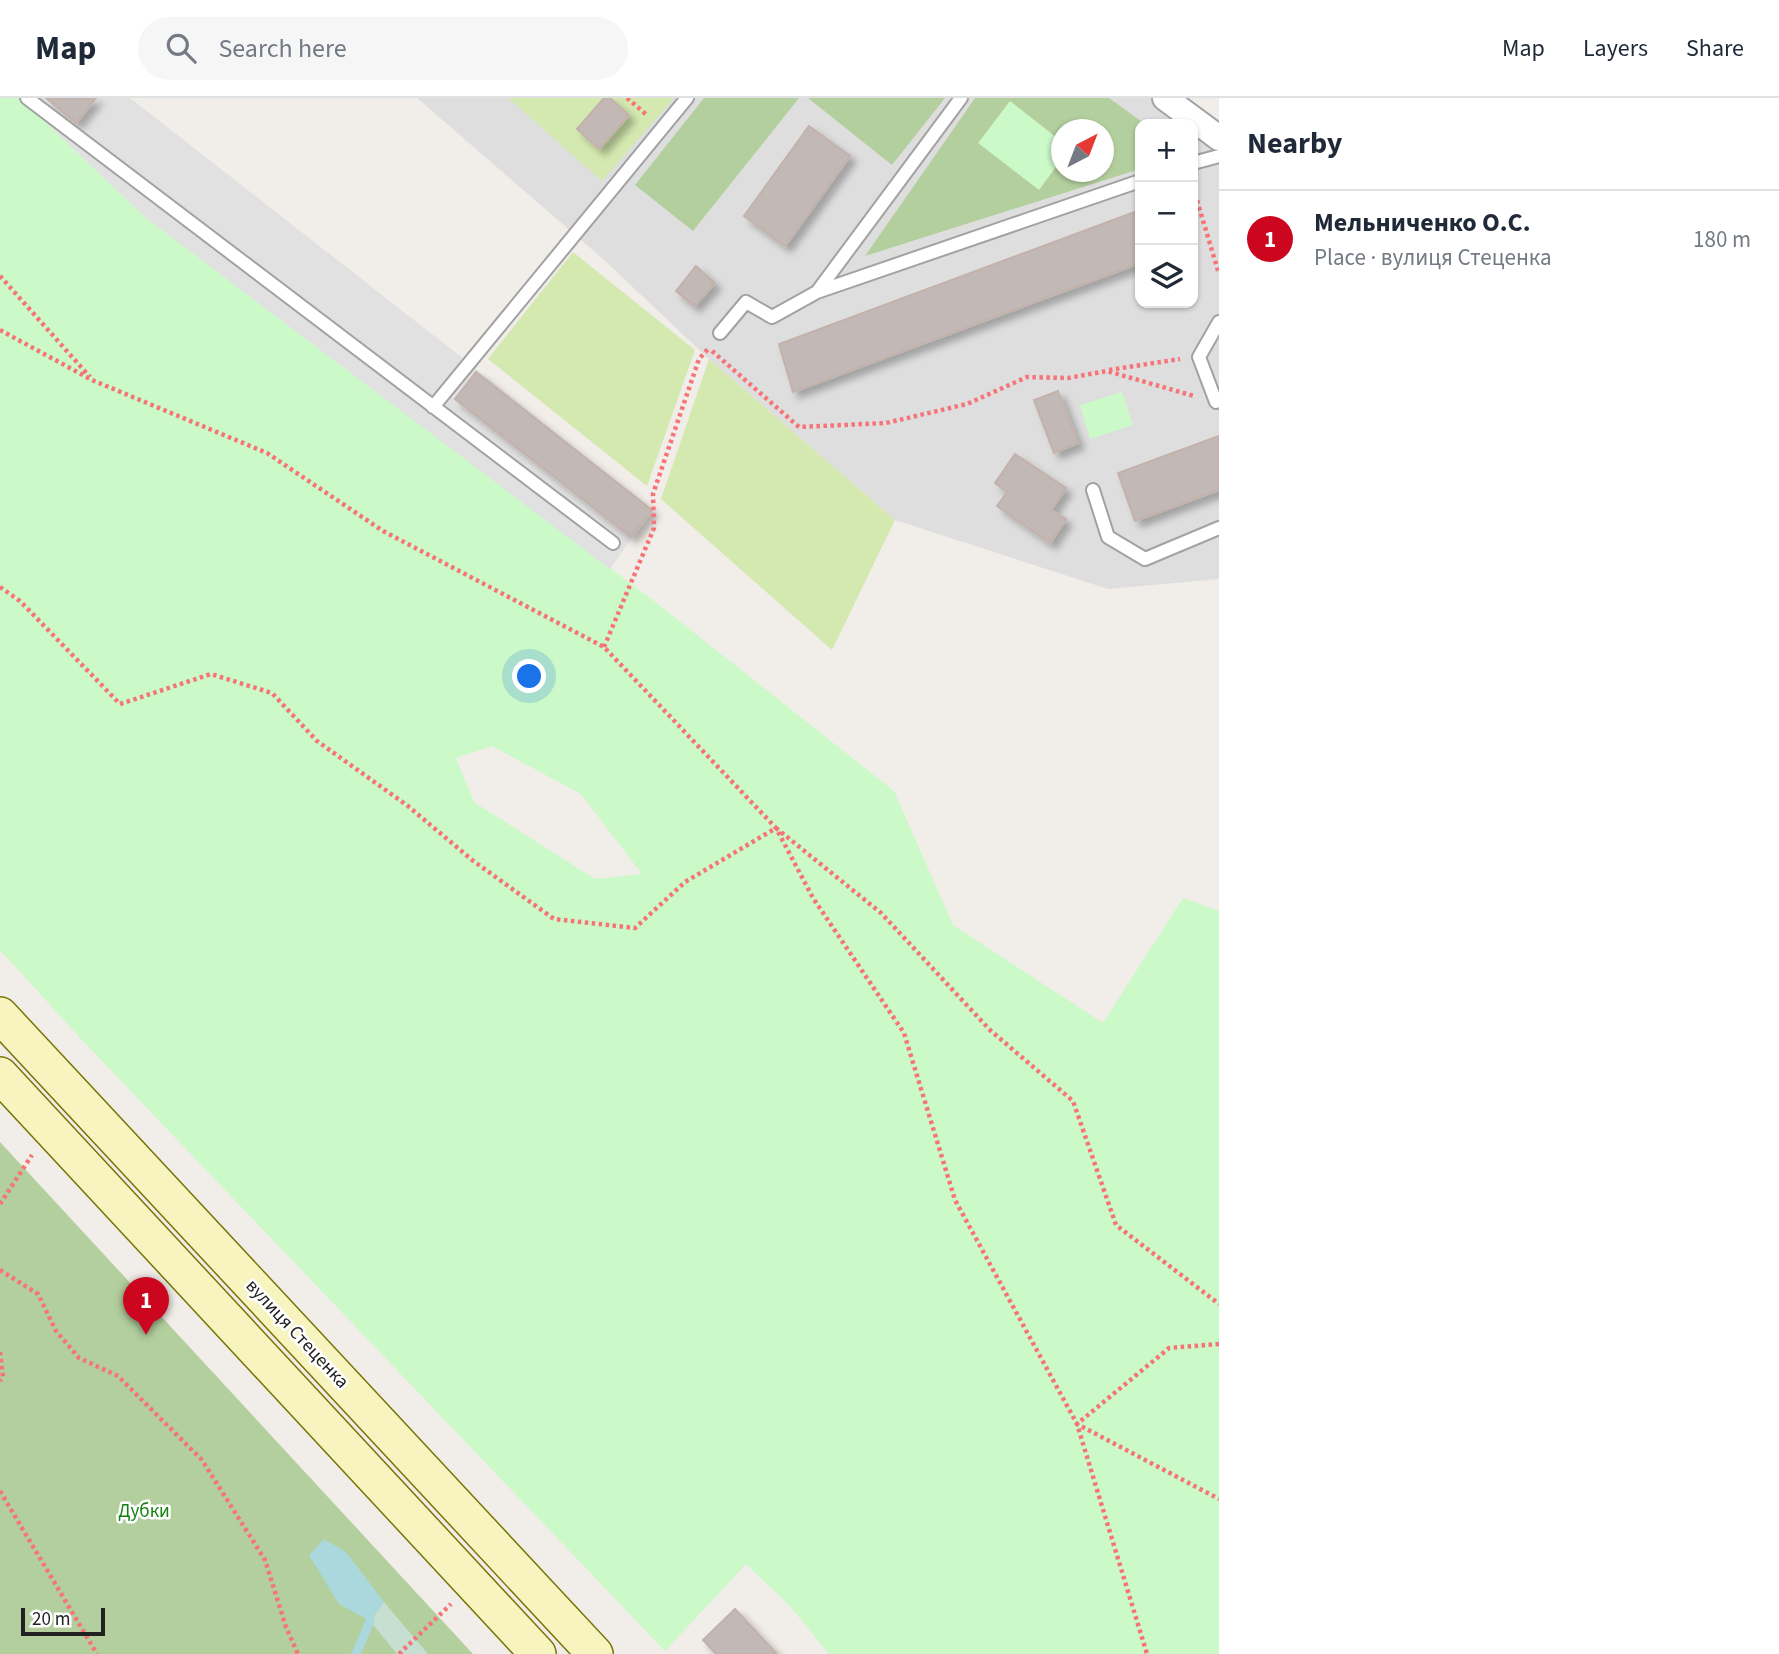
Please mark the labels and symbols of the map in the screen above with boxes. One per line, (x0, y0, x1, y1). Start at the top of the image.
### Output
north arrow (1051, 119, 1114, 182)
your location (512, 659, 546, 693)
street label: вулиця Стеценка (239, 1273, 355, 1395)
pin: 1 (123, 1277, 169, 1335)
park label: Дубки (118, 1498, 170, 1525)
scale bar (21, 1605, 105, 1637)

